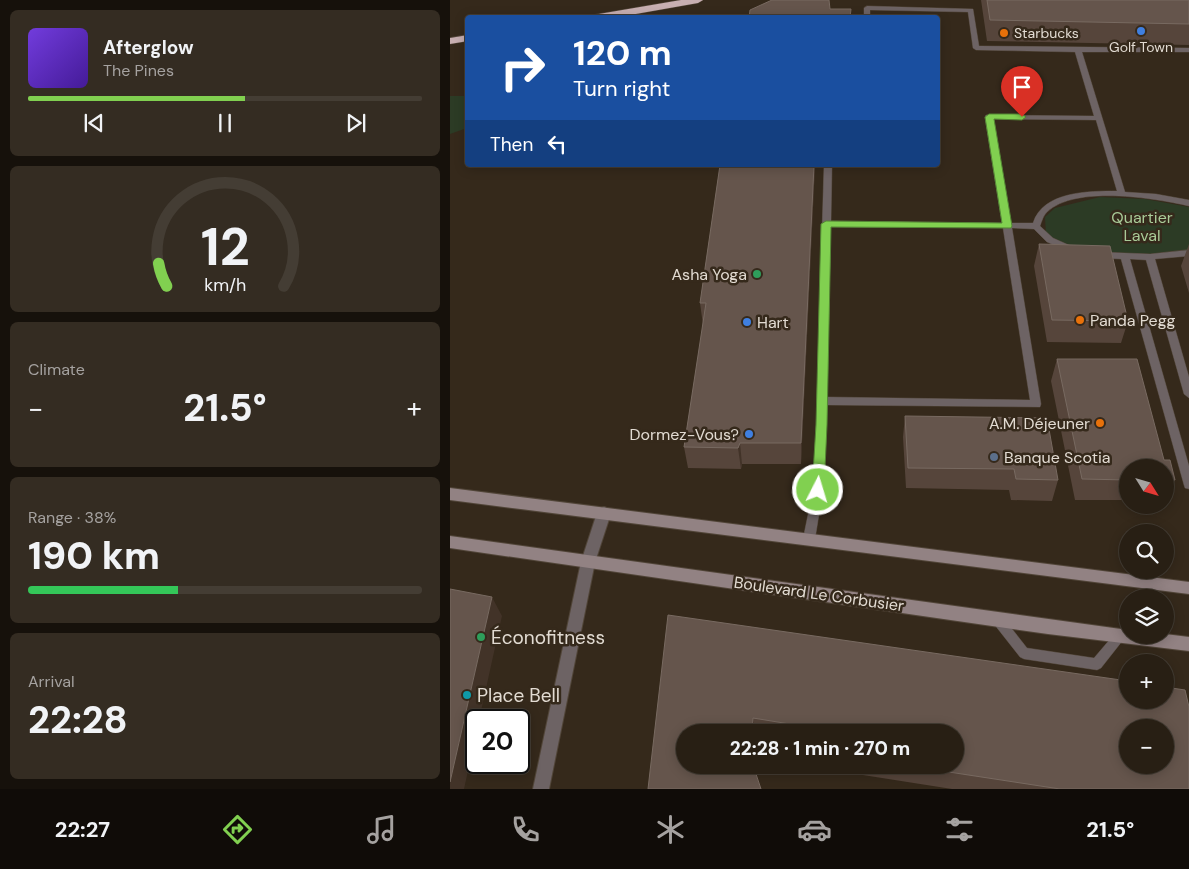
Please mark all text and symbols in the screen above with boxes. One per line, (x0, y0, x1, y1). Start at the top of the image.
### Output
place label: Starbucks (1014, 24, 1079, 42)
marker: Golf Town (1135, 25, 1147, 37)
marker: Starbucks (998, 27, 1010, 39)
text: 120 m (573, 30, 672, 76)
text: Afterglow (103, 35, 194, 60)
icon: right (490, 35, 555, 100)
place label: Golf Town (1109, 38, 1173, 56)
text: The Pines (103, 60, 174, 81)
pin (1001, 66, 1043, 117)
icon: arrive (1008, 73, 1036, 101)
text: Turn right (573, 74, 670, 103)
icon: previous (80, 109, 108, 137)
icon: pause (211, 109, 239, 137)
icon: next (342, 109, 370, 137)
icon: left (543, 130, 571, 158)
text: Then (490, 132, 533, 157)
park label: Quartier Laval (1111, 207, 1173, 246)
text: 12 (201, 213, 249, 281)
place label: Asha Yoga (672, 264, 747, 285)
marker: Asha Yoga (751, 268, 763, 280)
text: km/h (204, 273, 246, 297)
place label: Panda Pegg (1090, 310, 1176, 331)
place label: Hart (757, 312, 789, 333)
marker: Panda Pegg (1074, 314, 1086, 326)
marker: Hart (741, 316, 753, 328)
text: Climate (28, 359, 85, 380)
text: 21.5° (183, 383, 267, 433)
text: − (28, 390, 43, 427)
text: + (407, 390, 422, 427)
place label: A.M. Déjeuner (989, 413, 1090, 434)
marker: A.M. Déjeuner (1094, 417, 1106, 429)
place label: Dormez-Vous? (630, 424, 739, 445)
marker: Dormez-Vous? (743, 428, 755, 440)
place label: Banque Scotia (1004, 447, 1111, 468)
marker: Banque Scotia (988, 451, 1000, 463)
north arrow (1119, 459, 1174, 514)
map controls (1119, 459, 1174, 774)
position arrow (791, 463, 843, 515)
text: Range · 38% (28, 507, 116, 528)
button: search (1119, 524, 1174, 579)
text: 190 km (28, 531, 160, 581)
street label: Boulevard Le Corbusier (733, 572, 906, 616)
button: layers (1119, 589, 1174, 644)
place label: Éconofitness (491, 625, 605, 650)
marker: Éconofitness (475, 631, 487, 643)
button: + (1119, 654, 1174, 709)
text: Arrival (28, 671, 75, 692)
place label: Place Bell (477, 683, 560, 708)
marker: Place Bell (461, 689, 473, 701)
text: 22:28 (28, 695, 128, 745)
speed limit sign: 20 (465, 709, 530, 774)
button: − (1119, 719, 1174, 774)
text: 22:28 · 1 min · 270 m (730, 736, 910, 761)
icon: directions (220, 812, 255, 847)
icon: music (364, 812, 399, 847)
icon: phone (508, 812, 543, 847)
icon: climate (653, 812, 688, 847)
icon: car (797, 812, 832, 847)
icon: filters (942, 812, 977, 847)
text: 22:27 (55, 815, 110, 844)
text: 21.5° (1086, 815, 1134, 844)

